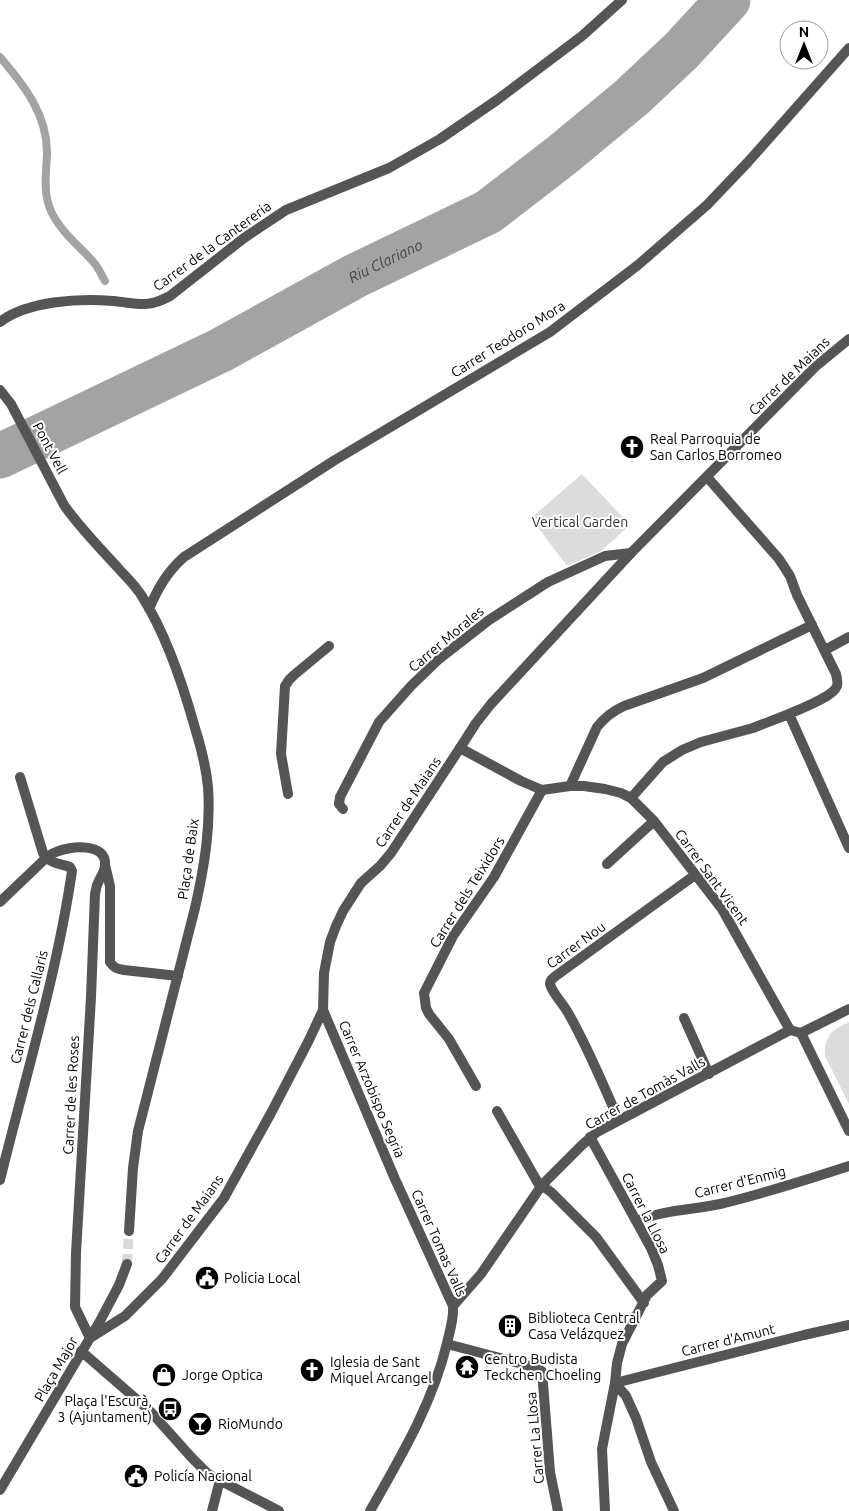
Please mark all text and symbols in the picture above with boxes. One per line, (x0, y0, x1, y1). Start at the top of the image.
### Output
north arrow (779, 20, 829, 70)
text: N (799, 24, 809, 40)
street label: Carrer de la Cantereria (150, 198, 274, 294)
water label: Riu Clariano (345, 236, 425, 286)
street label: Carrer Teodoro Mora (448, 297, 568, 381)
street label: Carrer de Maians (745, 333, 833, 419)
street label: Pont Vell (30, 419, 70, 477)
place label: Real Parroquia de San Carlos Borromeo (650, 431, 782, 463)
church icon: Real Parroquia de San Carlos Borromeo (619, 434, 645, 460)
park label: Vertical Garden (532, 514, 628, 530)
street label: Carrer Morales (405, 603, 487, 675)
street label: Carrer de Maians (372, 754, 444, 850)
street label: Plaça de Baix (174, 817, 202, 901)
street label: Carrer Sant Vicent (672, 826, 752, 928)
street label: Carrer dels Teixidors (426, 833, 508, 951)
street label: Carrer Nou (543, 918, 609, 972)
street label: Carrer dels Callaris (7, 948, 51, 1066)
street label: Carrer Arzobispo Segria (336, 1018, 408, 1160)
street label: Carrer de les Roses (60, 1035, 82, 1155)
street label: Carrer de Tomàs Valls (582, 1053, 708, 1133)
street label: Carrer d'Enmig (693, 1163, 787, 1201)
street label: Carrer la Llosa (619, 1170, 673, 1256)
street label: Carrer de Maians (151, 1172, 227, 1266)
street label: Carrer Tomas Valls (408, 1187, 470, 1299)
public building icon: Policia Local (194, 1265, 220, 1291)
place label: Policia Local (224, 1270, 301, 1286)
place label: Biblioteca Central Casa Velázquez (528, 1310, 640, 1342)
building icon: Biblioteca Central Casa Velázquez (497, 1313, 523, 1339)
street label: Carrer d'Amunt (680, 1321, 777, 1359)
street label: Plaça Major (31, 1333, 81, 1404)
place label: Centro Budista Teckchen Choeling (484, 1351, 601, 1383)
place label: Iglesia de Sant Miquel Arcangel (330, 1354, 432, 1386)
temple icon: Centro Budista Teckchen Choeling (454, 1354, 480, 1380)
church icon: Iglesia de Sant Miquel Arcangel (299, 1357, 325, 1383)
shop icon: Jorge Optica (151, 1362, 177, 1388)
place label: Jorge Optica (182, 1367, 263, 1383)
street label: Carrer La Llosa (523, 1391, 547, 1485)
place label: Plaça l'Escurà, 3 (Ajuntament) (58, 1393, 152, 1425)
bus stop icon: Plaça l'Escurà, 3 (Ajuntament) (157, 1396, 183, 1422)
bar icon: RioMundo (187, 1411, 213, 1437)
place label: RioMundo (218, 1416, 283, 1432)
public building icon: Policía Nacional (123, 1463, 149, 1489)
place label: Policía Nacional (154, 1468, 252, 1484)

